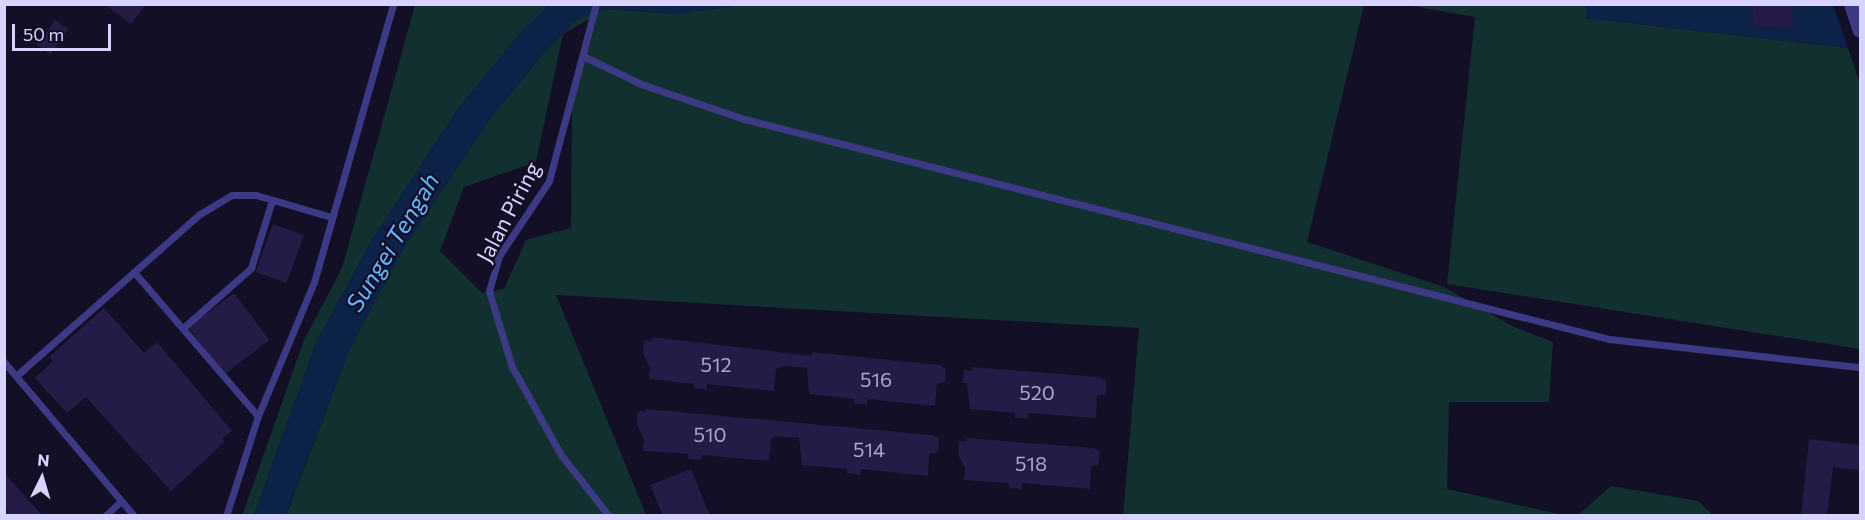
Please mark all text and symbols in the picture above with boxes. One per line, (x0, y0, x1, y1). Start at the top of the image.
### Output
scale bar (15, 12, 114, 50)
text: 50 m (23, 23, 64, 45)
street label: Jalan Piring (470, 157, 546, 267)
water label: Sungei Tengah (339, 168, 445, 316)
house number: 512 (700, 352, 732, 376)
house number: 516 (860, 367, 892, 391)
house number: 520 (1019, 380, 1055, 404)
house number: 510 (693, 422, 727, 446)
house number: 514 (853, 437, 885, 461)
north arrow (12, 448, 72, 508)
text: N (37, 450, 50, 470)
house number: 518 (1015, 451, 1047, 475)

